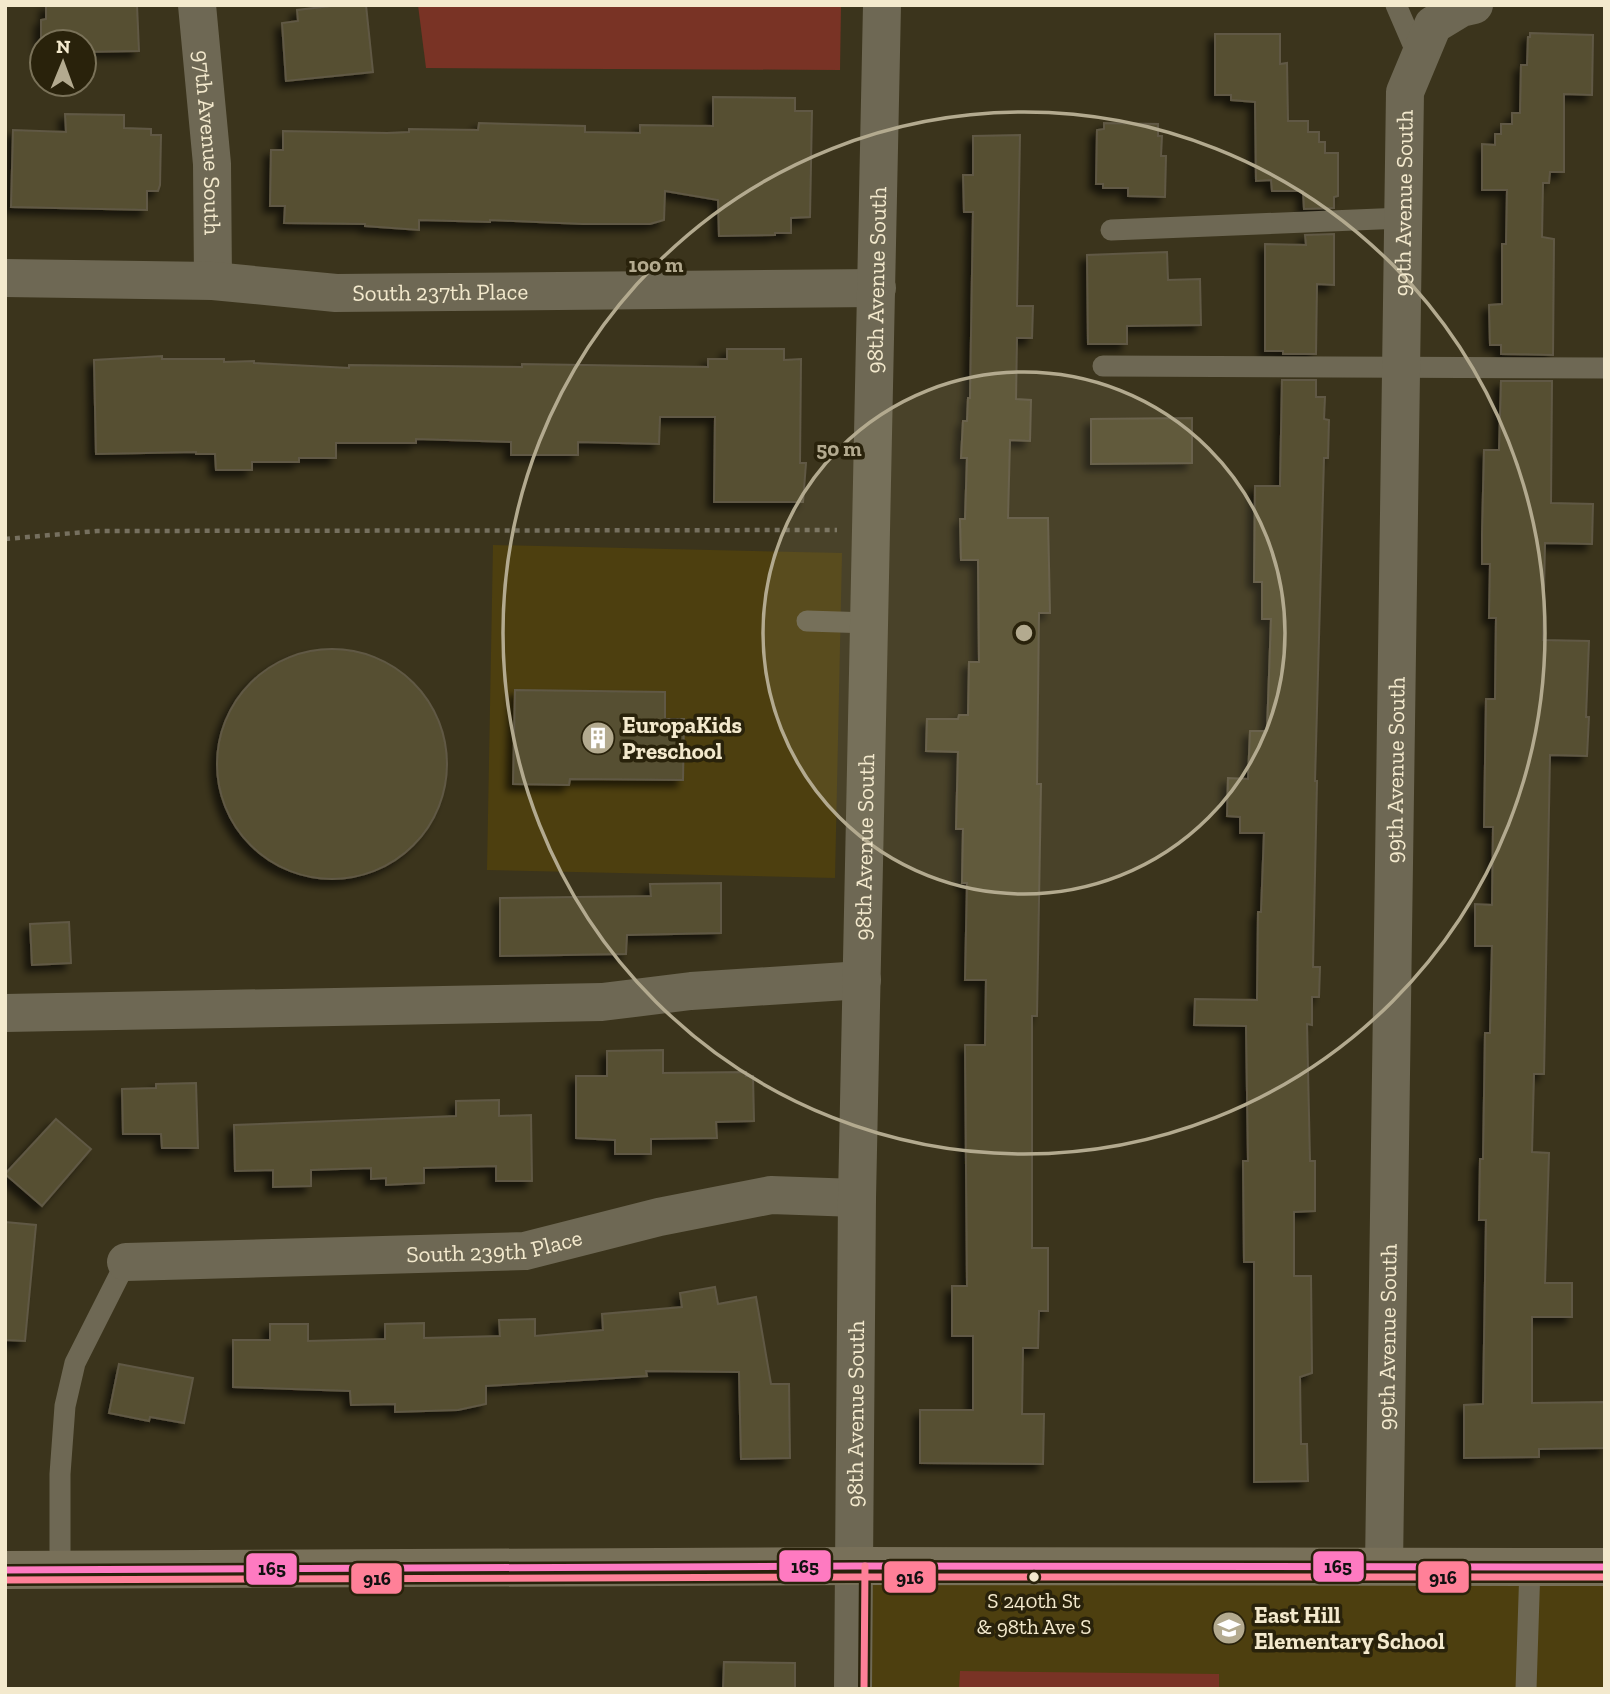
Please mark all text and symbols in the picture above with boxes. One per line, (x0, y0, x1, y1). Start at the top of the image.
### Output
north arrow (28, 28, 98, 98)
text: N (56, 35, 71, 58)
street label: 97th Avenue South (187, 49, 227, 235)
street label: 99th Avenue South (1388, 109, 1419, 297)
street label: 98th Avenue South (860, 186, 892, 374)
text: 100 m (629, 252, 684, 277)
street label: South 237th Place (352, 277, 528, 307)
text: 50 m (816, 436, 862, 461)
centre of rings (1012, 621, 1036, 645)
street label: 99th Avenue South (1380, 676, 1411, 864)
place label: EuropaKids Preschool (622, 711, 742, 765)
building icon: EuropaKids Preschool (579, 719, 617, 757)
street label: 98th Avenue South (848, 753, 880, 941)
street label: South 239th Place (406, 1223, 585, 1268)
street label: 99th Avenue South (1372, 1243, 1403, 1431)
street label: 98th Avenue South (840, 1320, 870, 1508)
line badge: 165 (778, 1549, 832, 1583)
line badge: 165 (1312, 1550, 1365, 1583)
line badge: 165 (245, 1552, 298, 1586)
text: 165 (791, 1555, 819, 1578)
text: 165 (1324, 1555, 1352, 1578)
text: 165 (258, 1557, 286, 1580)
line badge: 916 (883, 1560, 937, 1594)
line badge: 916 (1417, 1560, 1470, 1594)
line badge: 916 (350, 1562, 403, 1595)
text: 916 (896, 1566, 924, 1589)
text: 916 (1429, 1566, 1457, 1589)
text: 916 (363, 1567, 391, 1590)
marker: S 240th St & 98th Ave S (1027, 1570, 1041, 1584)
place label: S 240th St & 98th Ave S (977, 1588, 1091, 1639)
place label: East Hill Elementary School (1254, 1601, 1445, 1655)
school or university icon: East Hill Elementary School (1210, 1609, 1248, 1647)

